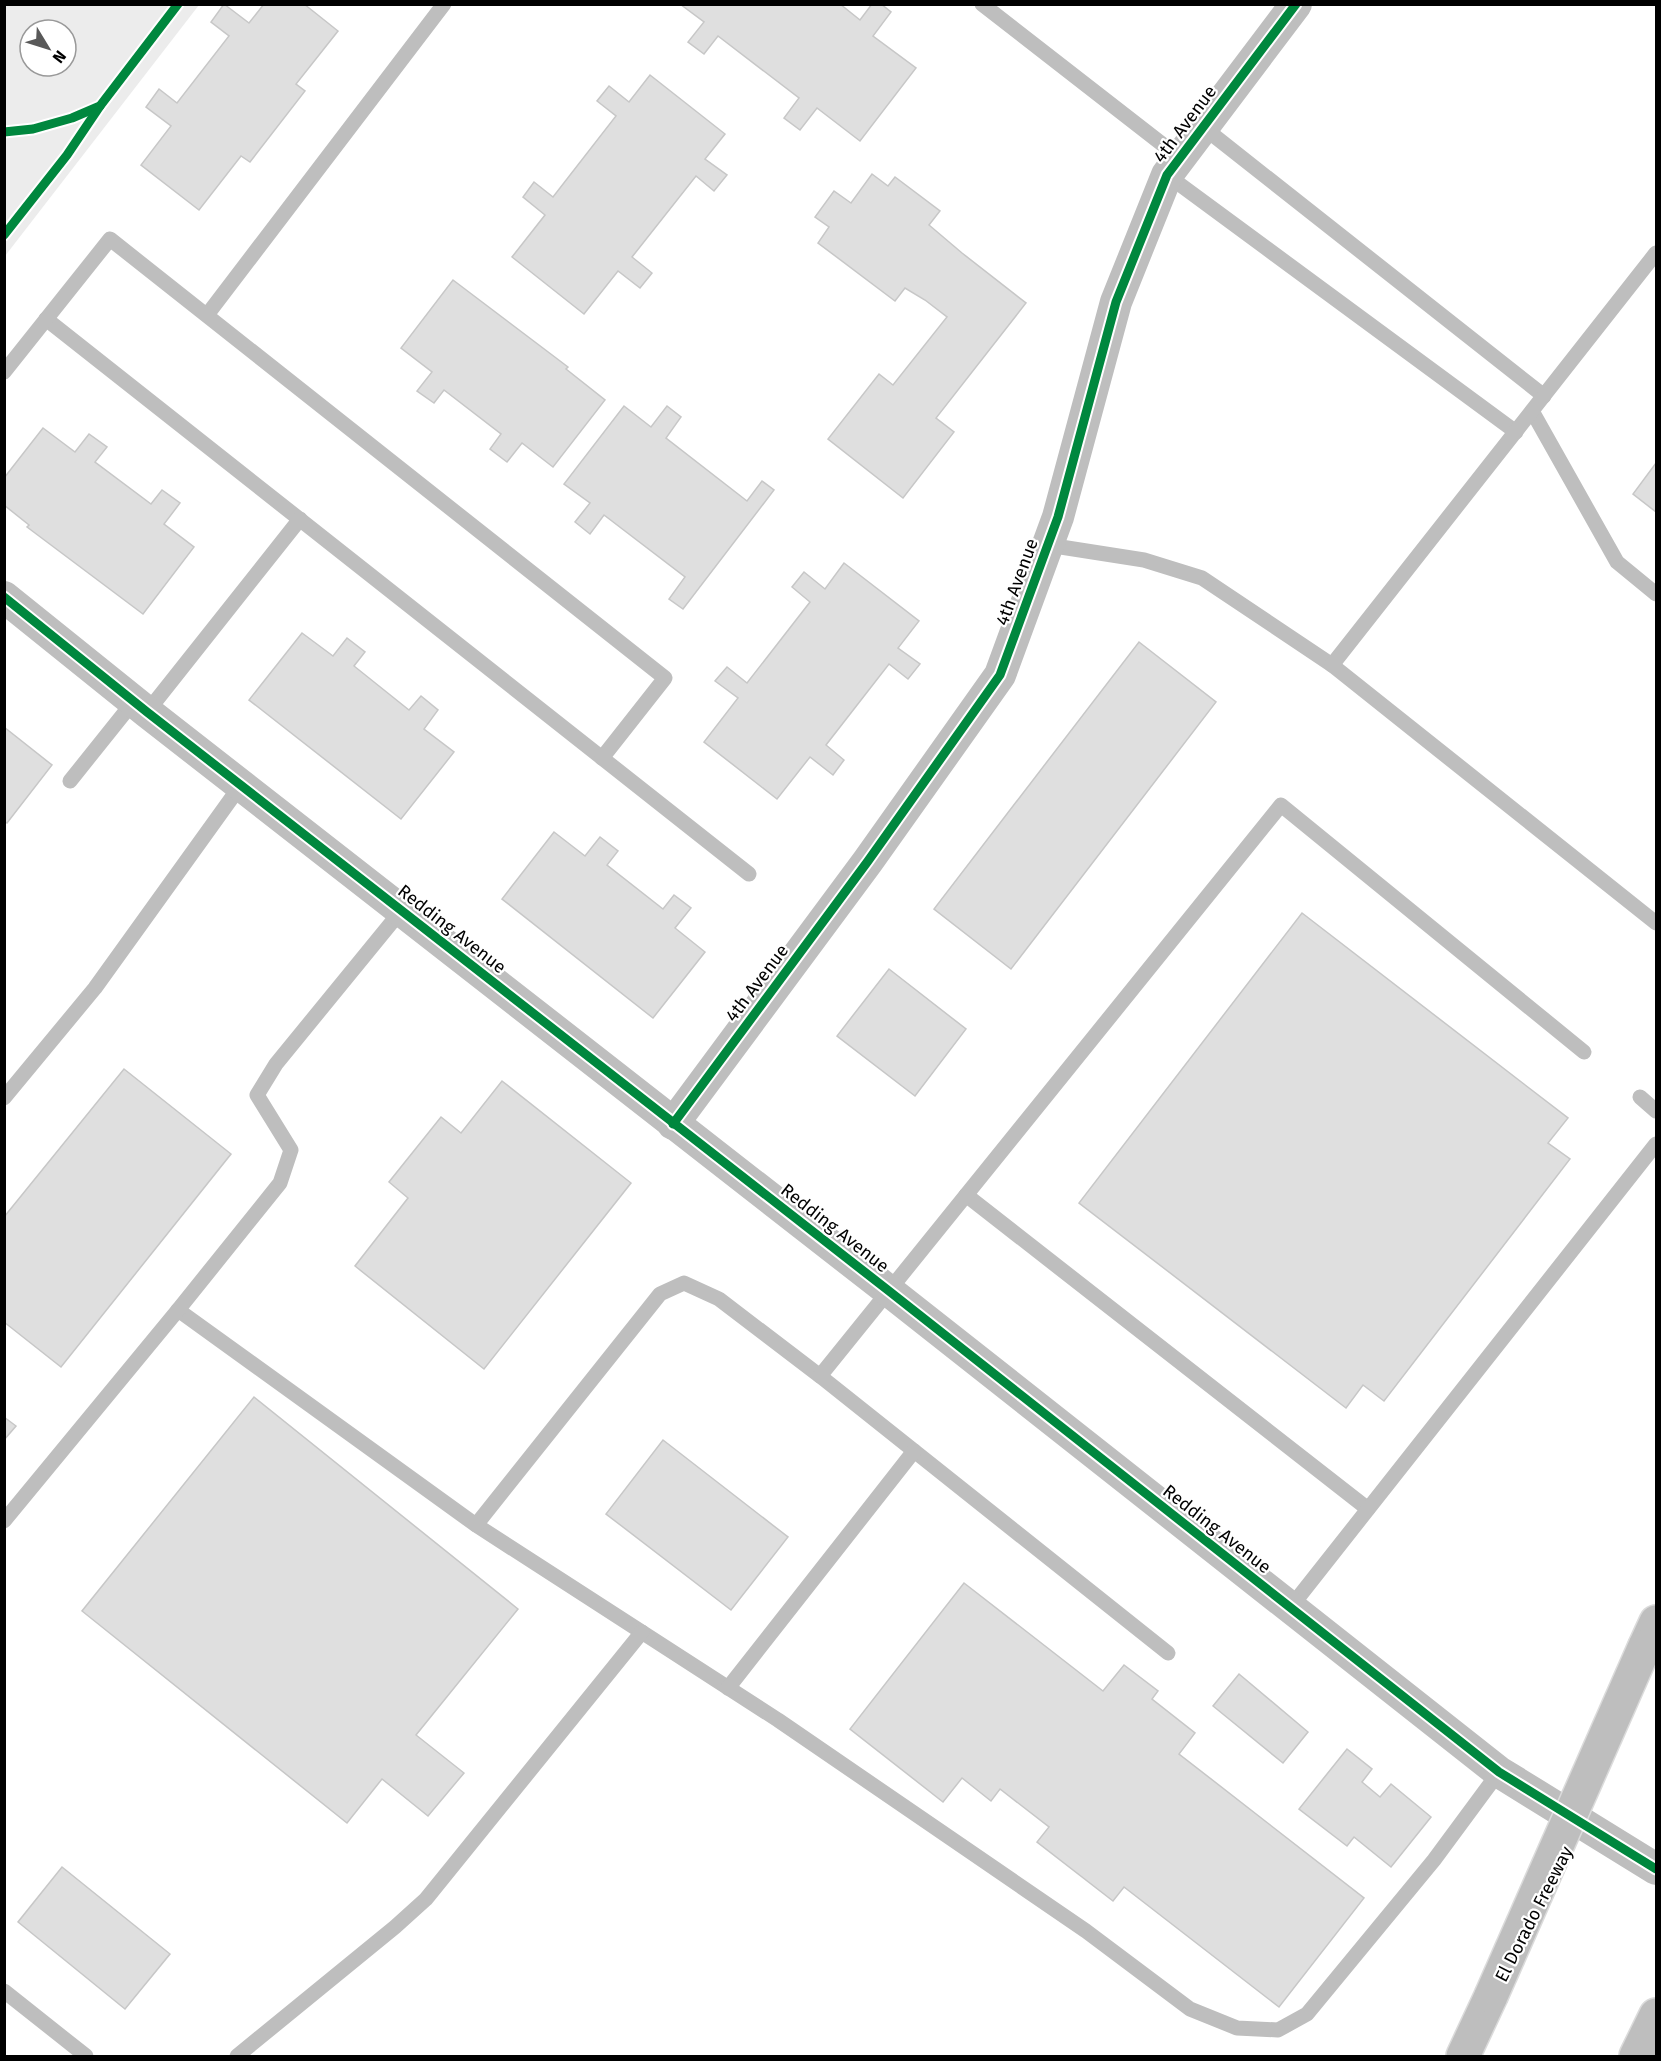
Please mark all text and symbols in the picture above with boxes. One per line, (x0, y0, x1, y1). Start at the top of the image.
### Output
north arrow (18, 18, 78, 78)
text: N (49, 47, 70, 67)
street label: 4th Avenue (1149, 81, 1221, 167)
street label: 4th Avenue (991, 535, 1043, 629)
street label: Redding Avenue (393, 880, 511, 978)
street label: 4th Avenue (721, 940, 793, 1026)
street label: Redding Avenue (776, 1179, 894, 1277)
street label: Redding Avenue (1158, 1480, 1276, 1578)
street label: El Dorado Freeway (1490, 1842, 1578, 1985)

